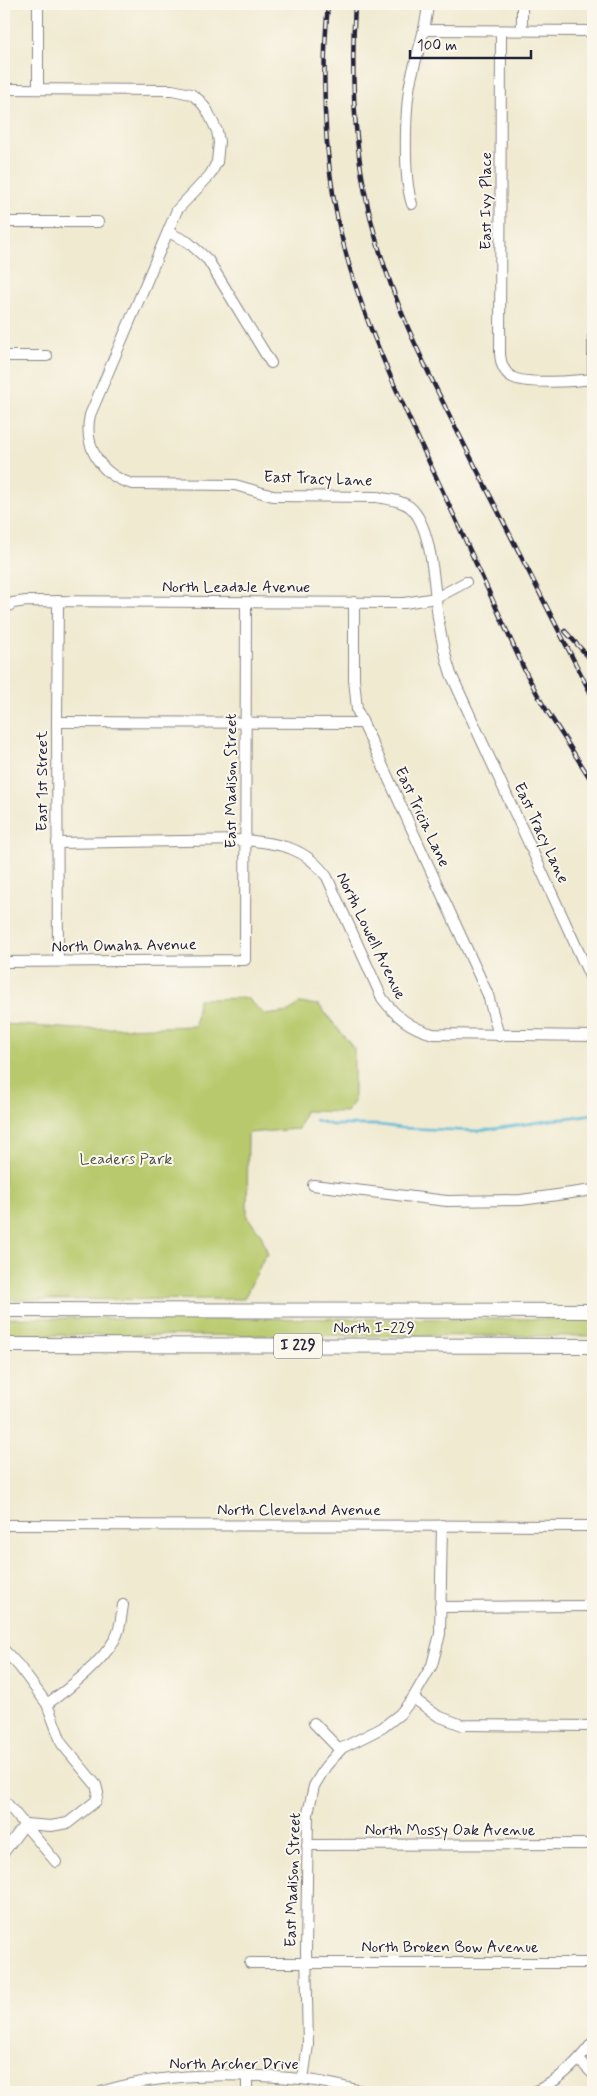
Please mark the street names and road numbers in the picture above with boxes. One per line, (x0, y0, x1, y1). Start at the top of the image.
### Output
street label: East Ivy Place (476, 152, 497, 250)
street label: East Tracy Lane (263, 467, 373, 491)
street label: North Leadale Avenue (162, 577, 310, 598)
street label: East Madison Street (221, 714, 242, 848)
street label: East 1st Street (32, 730, 53, 831)
street label: East Tricia Lane (390, 764, 454, 870)
street label: East Tracy Lane (508, 779, 574, 887)
street label: North Lowell Avenue (331, 869, 411, 1003)
street label: North Omaha Avenue (51, 934, 197, 958)
street label: North I-229 (333, 1318, 415, 1339)
road number: I 229 (274, 1334, 322, 1358)
street label: North Cleveland Avenue (217, 1500, 381, 1521)
street label: East Madison Street (280, 1812, 306, 1948)
street label: North Mossy Oak Avenue (365, 1820, 536, 1841)
street label: North Broken Bow Avenue (361, 1937, 539, 1958)
street label: North Archer Drive (169, 2054, 299, 2075)

